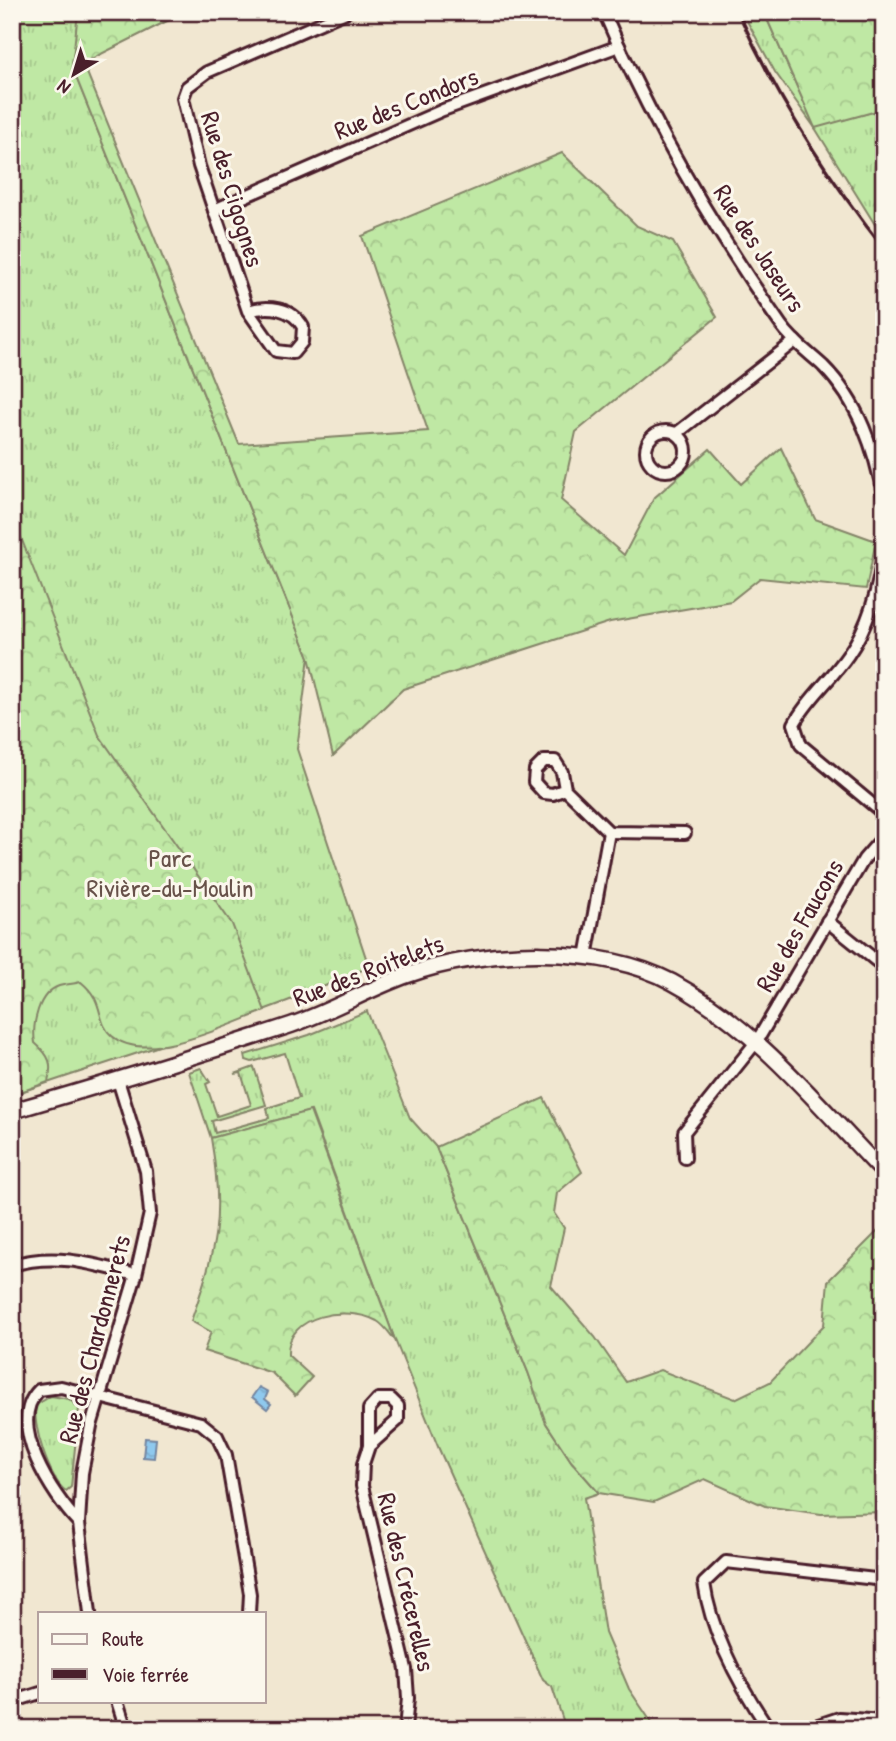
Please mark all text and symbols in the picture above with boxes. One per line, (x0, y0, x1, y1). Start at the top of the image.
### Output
north arrow (38, 38, 108, 108)
street label: Rue des Condors (329, 58, 483, 148)
text: N (52, 74, 76, 101)
street label: Rue des Cigognes (193, 107, 273, 271)
street label: Rue des Jaseurs (706, 177, 814, 319)
park label: Parc Rivière-du-Moulin (87, 840, 253, 905)
street label: Rue des Faucons (747, 852, 851, 998)
street label: Rue des Roitelets (288, 925, 448, 1015)
street label: Rue des Chardonnerets (49, 1231, 139, 1447)
street label: Rue des Crécerelles (369, 1489, 445, 1675)
legend (38, 1612, 266, 1702)
text: Route (102, 1624, 144, 1653)
text: Voie ferrée (102, 1660, 189, 1689)

